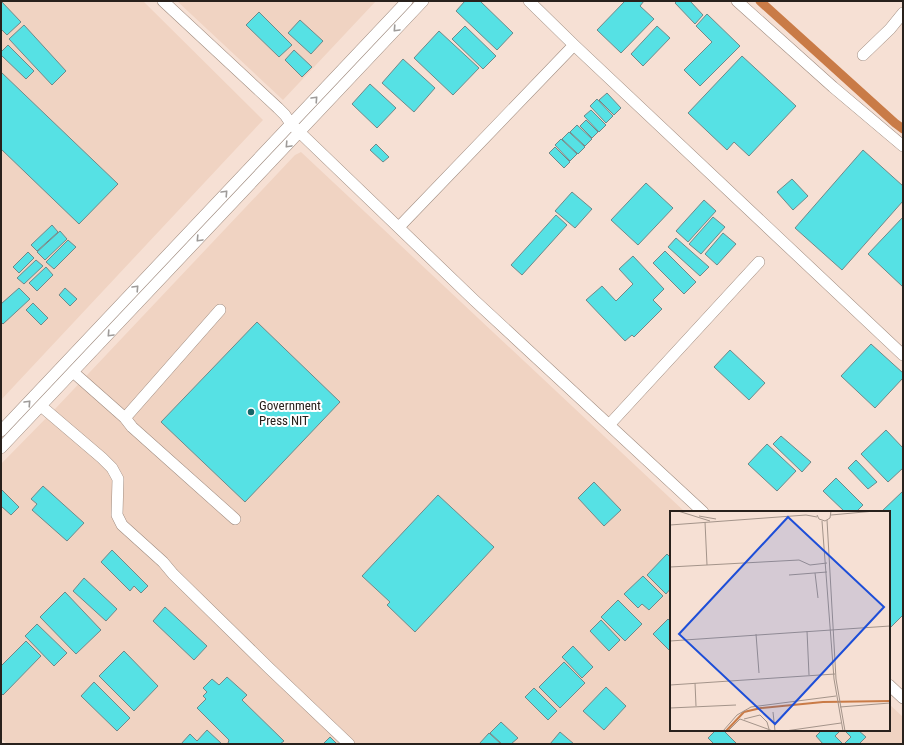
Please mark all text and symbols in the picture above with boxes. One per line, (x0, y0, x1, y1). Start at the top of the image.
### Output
one-way arrow (394, 25, 401, 32)
one-way arrow (310, 96, 317, 103)
one-way arrow (286, 140, 293, 148)
one-way arrow (221, 190, 228, 198)
one-way arrow (196, 234, 204, 242)
one-way arrow (131, 285, 139, 293)
one-way arrow (107, 329, 114, 337)
place label: Government Press NIT (259, 398, 321, 428)
one-way arrow (23, 400, 30, 407)
marker: Government Press NIT (246, 407, 256, 417)
inset map (670, 511, 890, 731)

